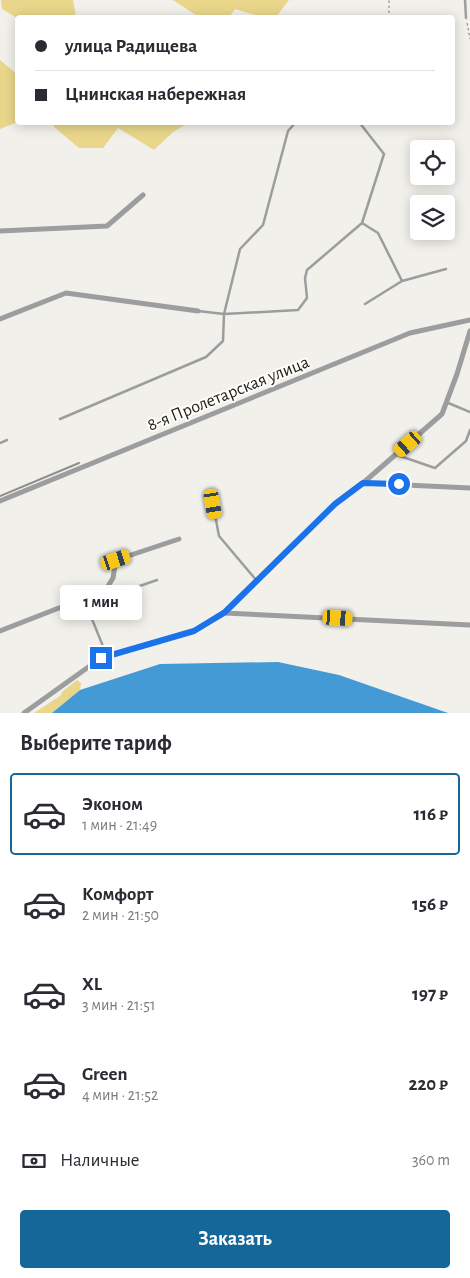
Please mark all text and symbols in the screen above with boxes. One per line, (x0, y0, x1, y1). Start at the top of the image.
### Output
text: улица Радищева (65, 37, 197, 56)
text: Цнинская набережная (65, 85, 246, 104)
map controls (410, 140, 455, 240)
button: locate (410, 140, 455, 185)
button: layers (410, 195, 455, 240)
street label: 8-я Пролетарская улица (145, 353, 312, 435)
car (391, 428, 424, 460)
route start (388, 473, 410, 495)
car (203, 488, 222, 520)
car (99, 548, 132, 572)
callout: 1 мин (60, 586, 142, 620)
text: 1 мин (83, 594, 119, 610)
car (322, 610, 353, 626)
route end (90, 647, 112, 669)
text: Выберите тариф (20, 732, 172, 754)
icon: car (22, 792, 67, 837)
text: Эконом (82, 795, 143, 814)
text: 116 ₽ (413, 805, 448, 824)
text: 1 мин · 21:49 (82, 817, 157, 833)
icon: car (22, 882, 67, 927)
text: Комфорт (82, 885, 153, 904)
text: 156 ₽ (412, 895, 448, 914)
text: 2 мин · 21:50 (82, 907, 159, 923)
icon: car (22, 972, 67, 1017)
text: XL (82, 975, 102, 994)
text: 197 ₽ (412, 985, 448, 1004)
text: 3 мин · 21:51 (82, 997, 155, 1013)
icon: car (22, 1062, 67, 1107)
text: Green (82, 1065, 128, 1084)
text: 220 ₽ (408, 1075, 448, 1094)
text: 4 мин · 21:52 (82, 1087, 158, 1103)
icon: cash (20, 1147, 48, 1175)
text: Наличные (60, 1151, 140, 1170)
text: 360 m (412, 1152, 450, 1168)
button: Заказать (20, 1210, 450, 1268)

